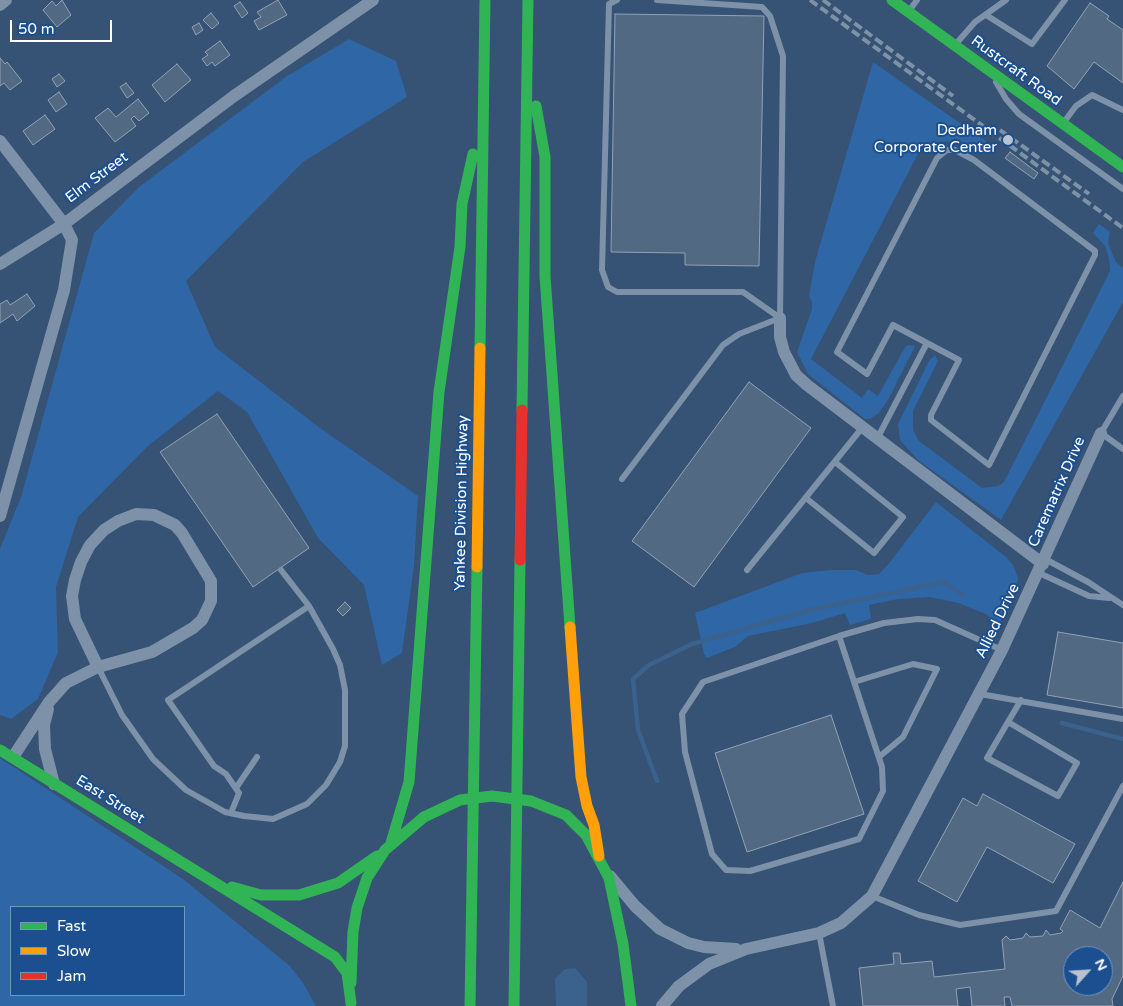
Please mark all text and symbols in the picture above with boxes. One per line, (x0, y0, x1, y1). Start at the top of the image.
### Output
scale bar (12, 10, 115, 42)
text: 50 m (18, 20, 55, 38)
street label: Rustcraft Road (967, 32, 1065, 110)
place label: Dedham Corporate Center (874, 122, 997, 157)
marker: Dedham Corporate Center (1001, 133, 1015, 147)
street label: Elm Street (62, 149, 132, 207)
street label: Yankee Division Highway (451, 415, 473, 591)
street label: Carematrix Drive (1025, 434, 1089, 550)
street label: Allied Drive (972, 581, 1024, 661)
street label: East Street (72, 772, 148, 828)
legend (10, 906, 185, 996)
text: Fast (57, 917, 86, 935)
text: Slow (57, 942, 91, 960)
north arrow (1063, 946, 1113, 996)
text: N (1091, 956, 1111, 973)
text: Jam (57, 967, 86, 985)

